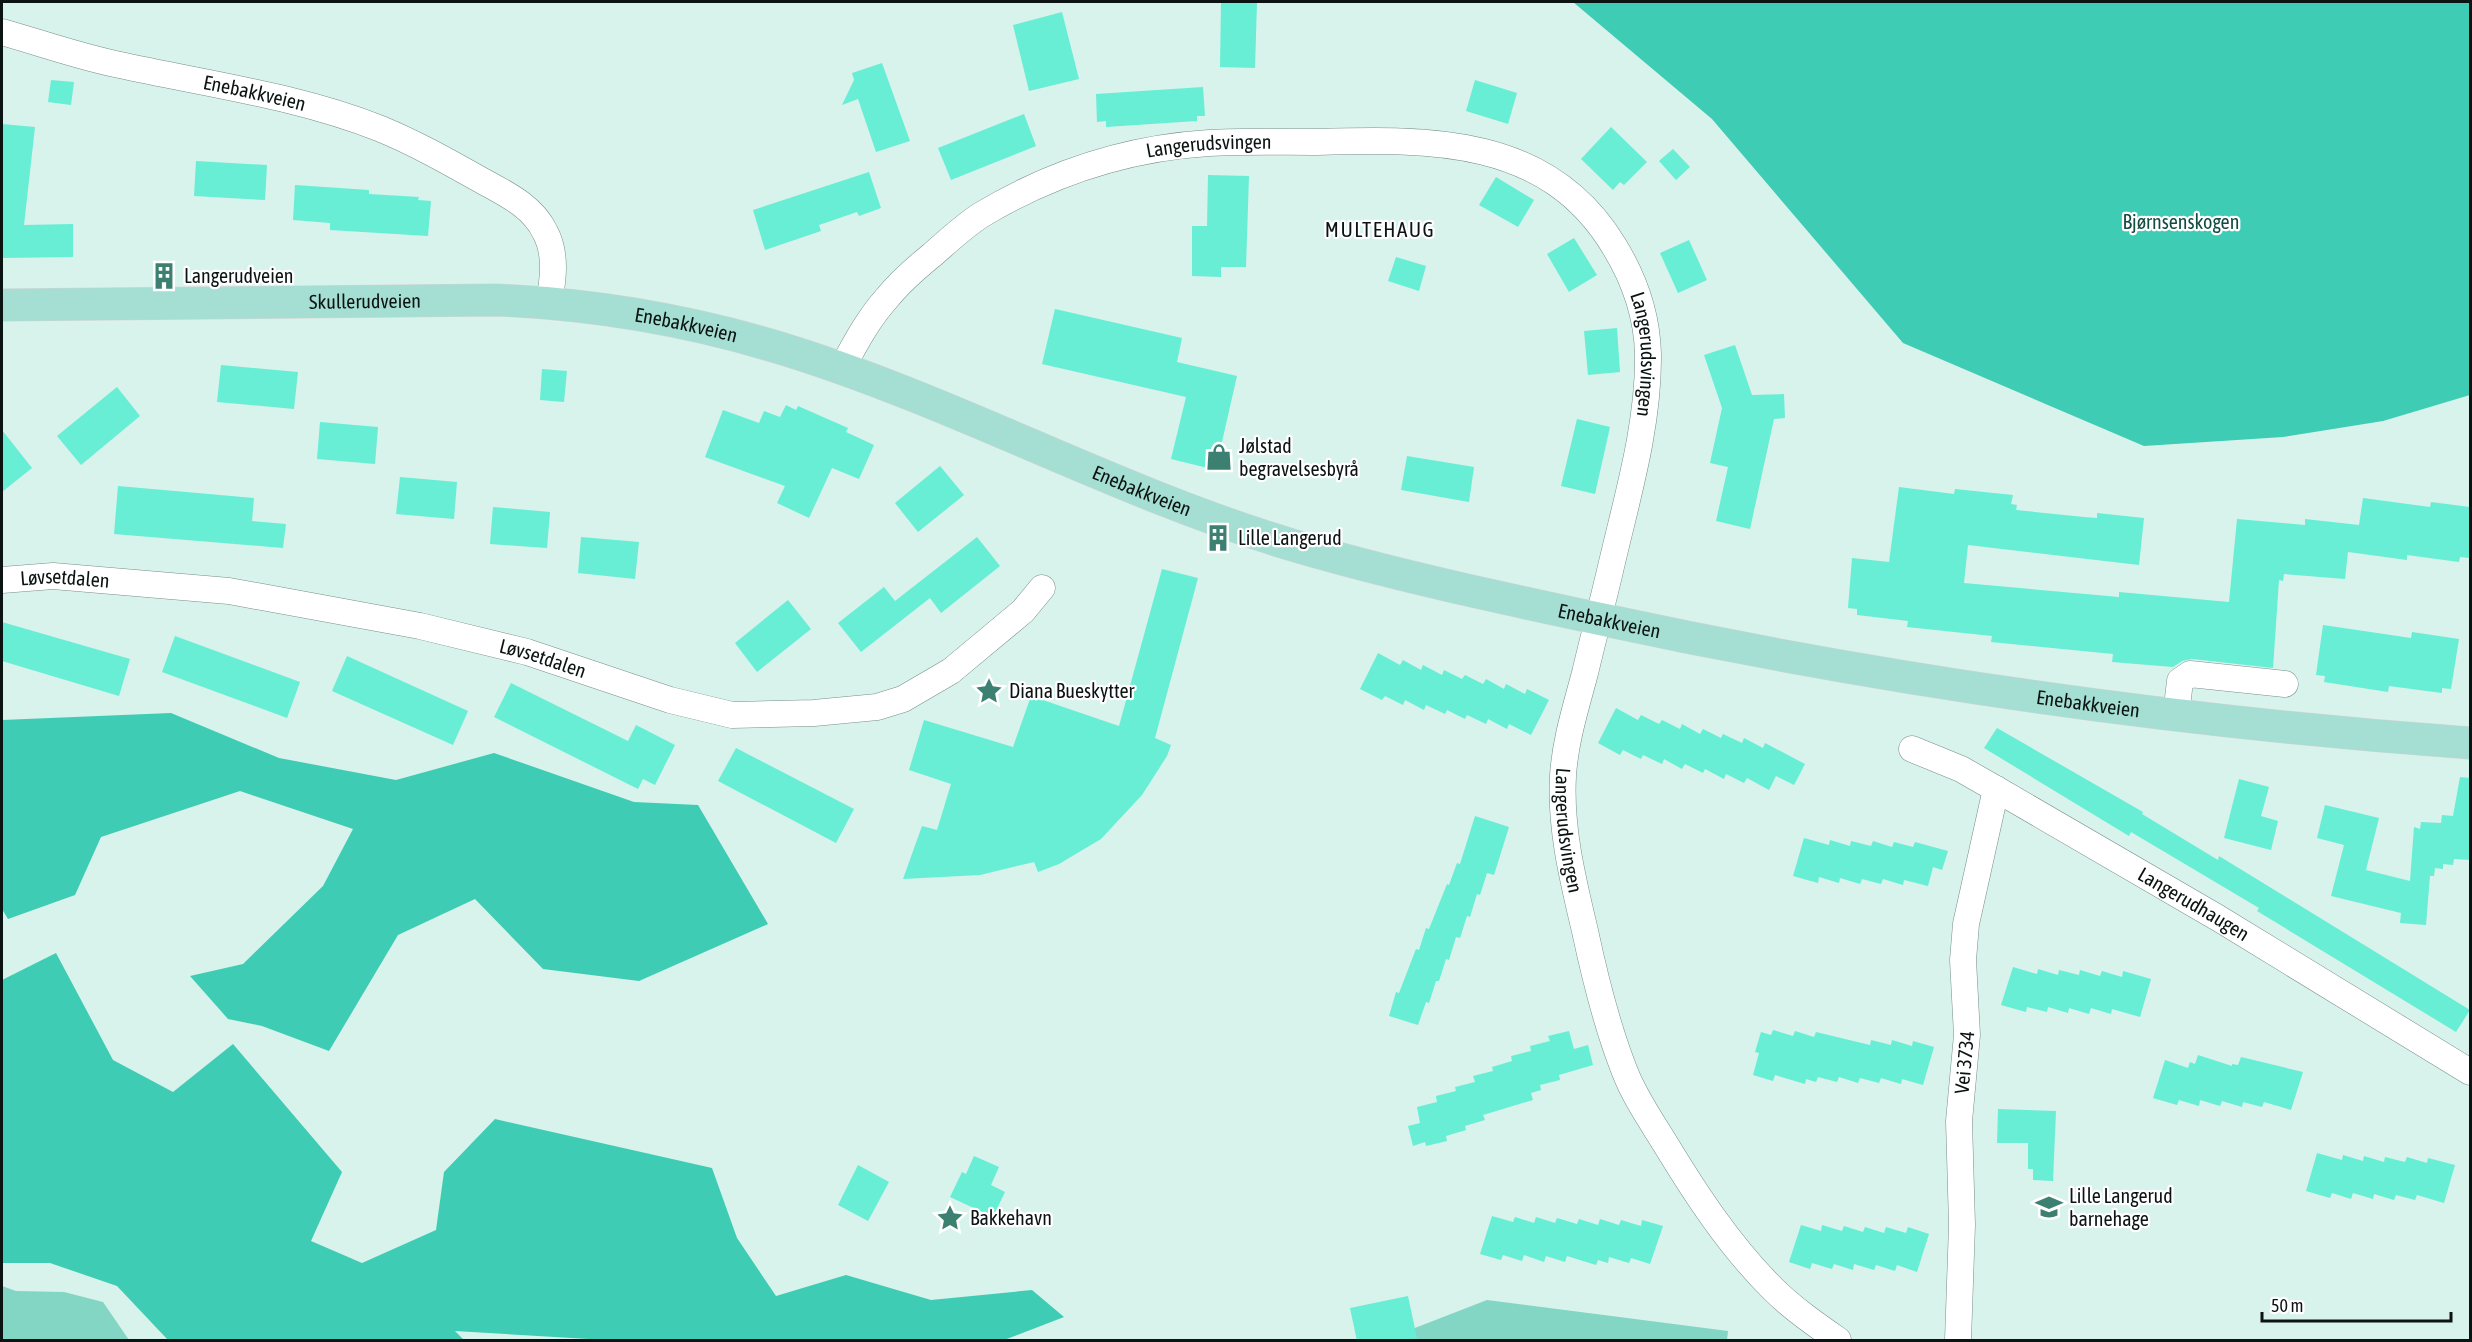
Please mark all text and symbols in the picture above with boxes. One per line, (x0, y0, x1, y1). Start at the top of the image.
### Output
street label: Enebakkveien (201, 70, 308, 115)
street label: Langerudsvingen (1144, 130, 1271, 162)
park label: Bjørnsenskogen (2123, 210, 2239, 233)
district label: MULTEHAUG (1325, 217, 1435, 241)
building icon: Langerudveien (149, 261, 179, 291)
place label: Langerudveien (184, 264, 294, 287)
street label: Skullerudveien (309, 289, 421, 313)
street label: Langerudsvingen (1626, 289, 1660, 418)
street label: Enebakkveien (633, 302, 740, 347)
place label: Jølstad begravelsesbyrå (1239, 434, 1359, 480)
shop icon: Jølstad begravelsesbyrå (1204, 442, 1234, 472)
street label: Enebakkveien (1089, 460, 1195, 521)
building icon: Lille Langerud (1203, 523, 1233, 553)
place label: Lille Langerud (1238, 526, 1342, 549)
street label: Løvsetdalen (19, 564, 110, 592)
street label: Enebakkveien (1556, 598, 1663, 642)
street label: Løvsetdalen (497, 634, 589, 682)
place icon: Diana Bueskytter (974, 676, 1004, 706)
place label: Diana Bueskytter (1009, 679, 1136, 702)
street label: Enebakkveien (2035, 685, 2141, 722)
street label: Langerudsvingen (1552, 767, 1588, 895)
street label: Langerudhaugen (2134, 862, 2254, 945)
street label: Vei 3734 (1950, 1030, 1978, 1095)
place label: Lille Langerud barnehage (2069, 1184, 2173, 1230)
school or university icon: Lille Langerud barnehage (2034, 1192, 2064, 1222)
place icon: Bakkehavn (935, 1203, 965, 1233)
place label: Bakkehavn (970, 1206, 1052, 1229)
scale bar (2262, 1285, 2451, 1323)
text: 50 m (2271, 1295, 2303, 1316)

